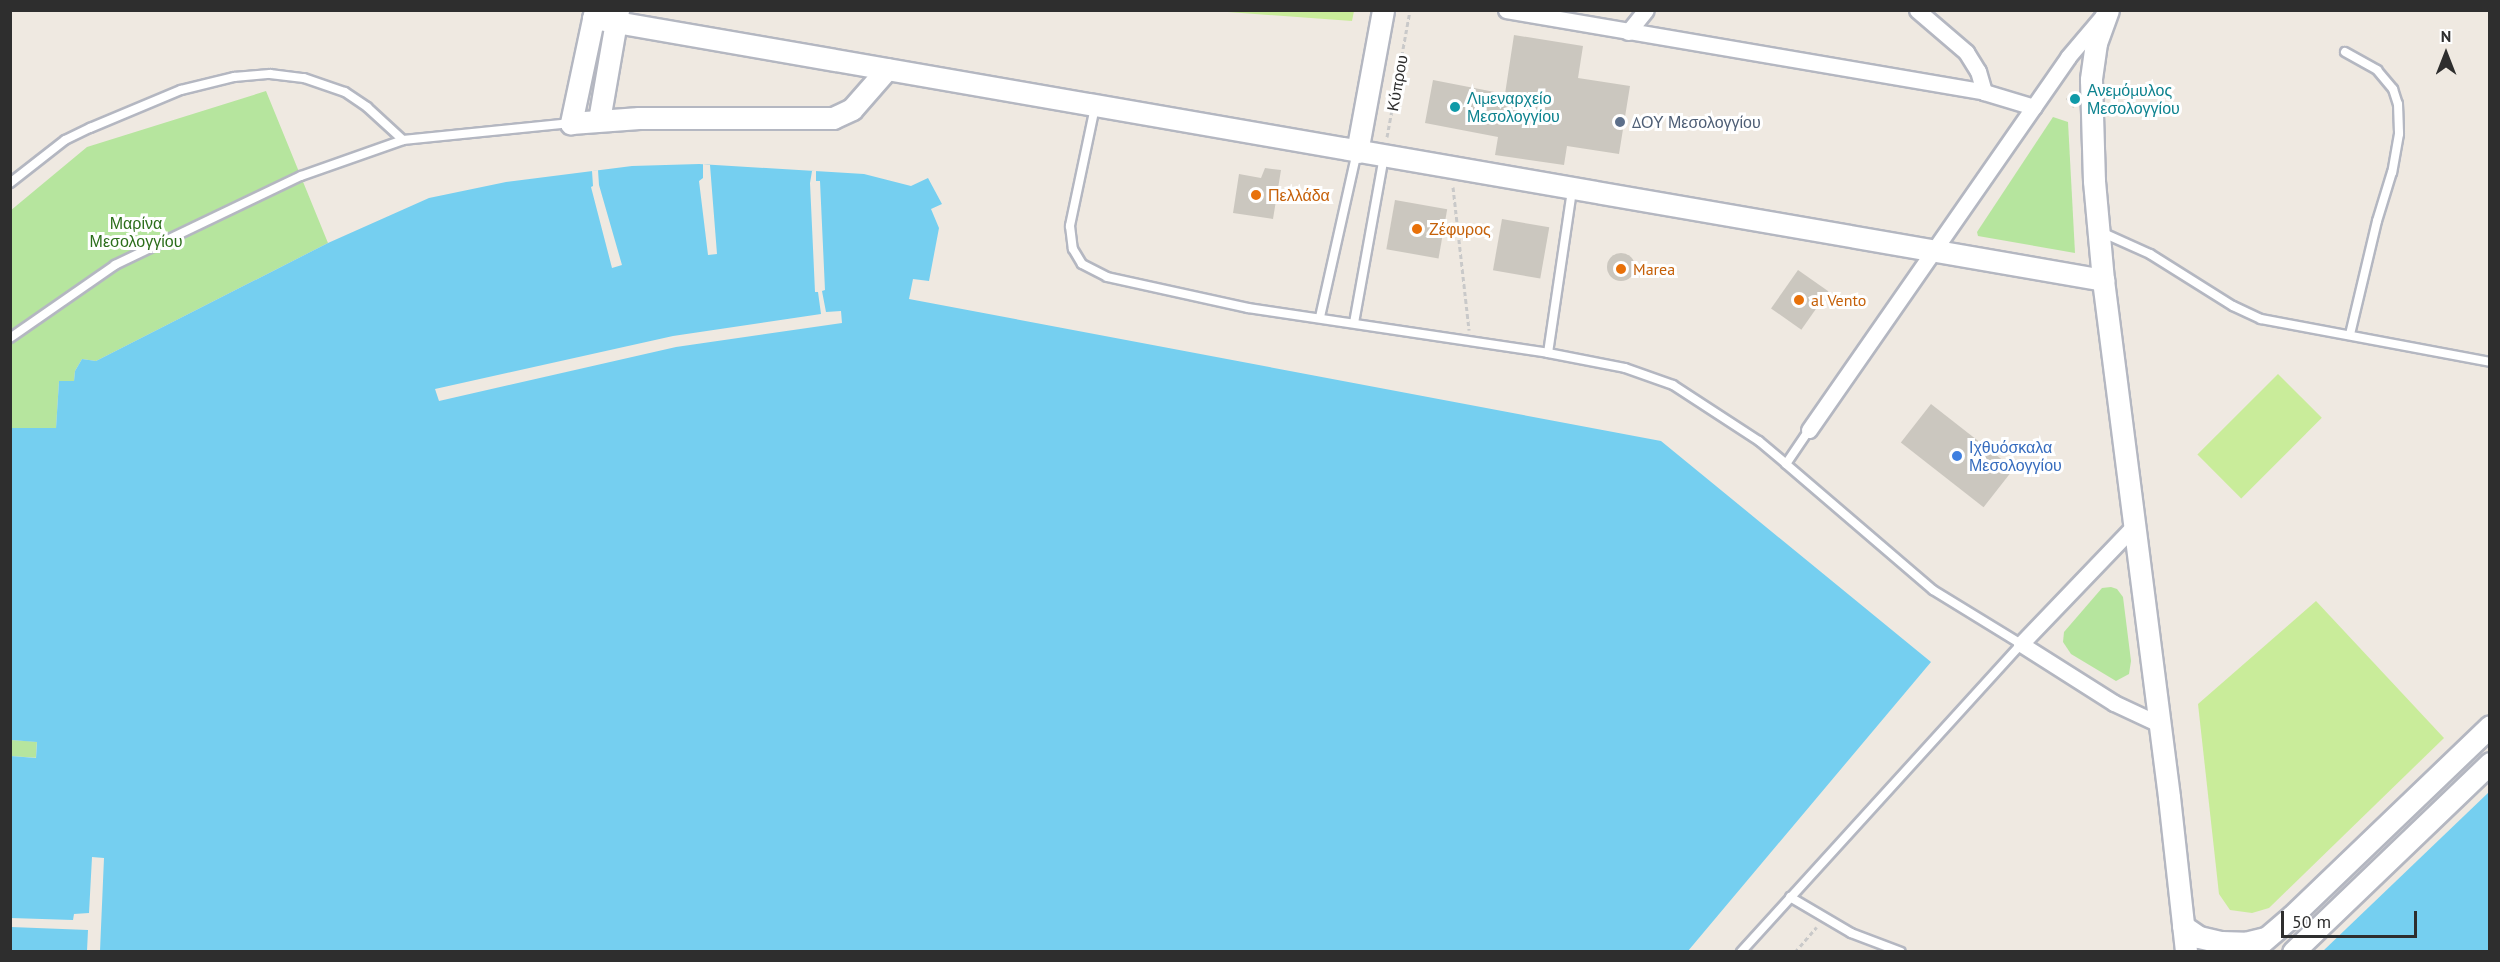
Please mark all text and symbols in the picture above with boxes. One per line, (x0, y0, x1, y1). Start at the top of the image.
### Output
north arrow (2416, 24, 2476, 84)
text: N (2441, 26, 2451, 46)
street label: Κύπρου (1383, 53, 1411, 113)
place label: Ανεμόμυλος Μεσολογγίου (2087, 80, 2180, 118)
place label: Λιμεναρχείο Μεσολογγίου (1467, 88, 1560, 126)
marker: Ανεμόμυλος Μεσολογγίου (2068, 92, 2082, 106)
marker: Λιμεναρχείο Μεσολογγίου (1448, 100, 1462, 114)
place label: ΔΟΥ Μεσολογγίου (1632, 112, 1761, 132)
marker: ΔΟΥ Μεσολογγίου (1613, 115, 1627, 129)
place label: Πελλάδα (1268, 185, 1330, 205)
marker: Πελλάδα (1249, 188, 1263, 202)
park label: Μαρίνα Μεσολογγίου (90, 213, 182, 251)
place label: Ζέφυρος (1429, 219, 1491, 239)
marker: Ζέφυρος (1410, 222, 1424, 236)
place label: Marea (1633, 259, 1675, 279)
marker: Marea (1614, 262, 1628, 276)
place label: al Vento (1811, 290, 1867, 310)
marker: al Vento (1792, 293, 1806, 307)
place label: Ιχθυόσκαλα Μεσολογγίου (1969, 437, 2062, 475)
marker: Ιχθυόσκαλα Μεσολογγίου (1950, 449, 1964, 463)
scale bar (2284, 899, 2420, 937)
text: 50 m (2292, 910, 2331, 933)

